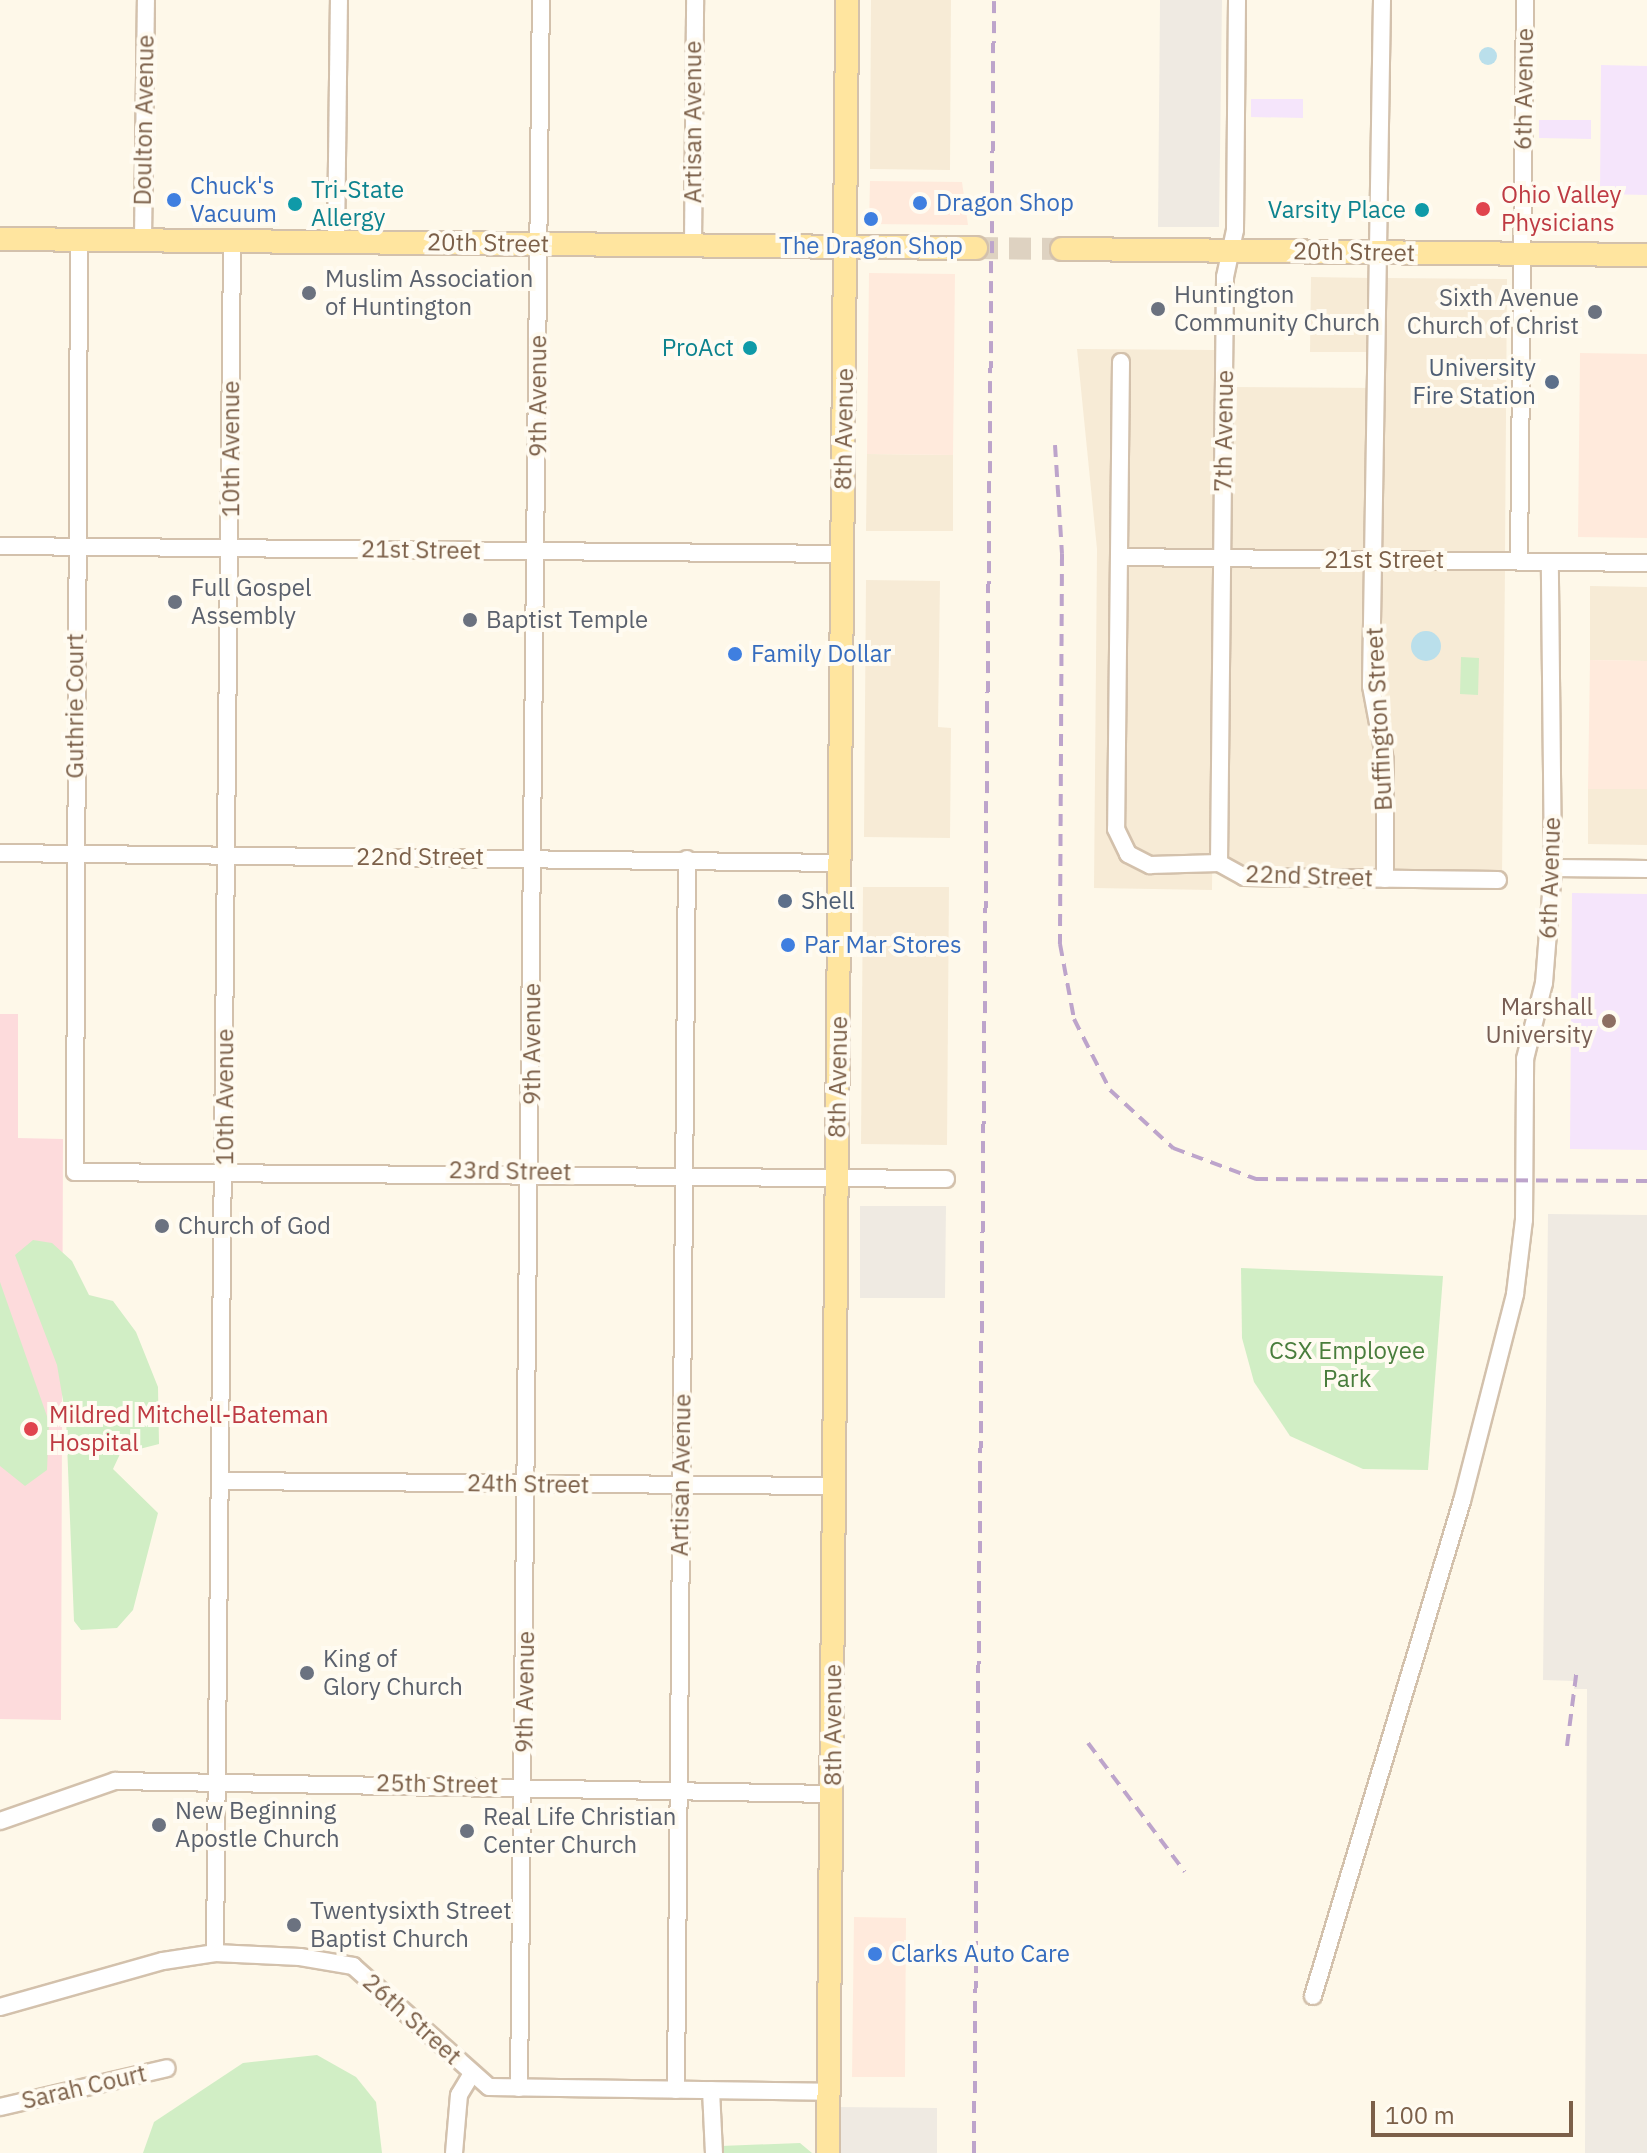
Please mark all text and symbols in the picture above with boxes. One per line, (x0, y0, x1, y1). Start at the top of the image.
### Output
street label: 6th Avenue (1509, 28, 1539, 150)
street label: Doulton Avenue (128, 34, 160, 206)
street label: Artisan Avenue (679, 41, 707, 203)
place label: Chuck's Vacuum (190, 172, 277, 228)
place label: Tri-State Allergy (311, 176, 404, 232)
place label: Ohio Valley Physicians (1501, 181, 1621, 237)
place label: Dragon Shop (936, 189, 1074, 217)
marker: Chuck's Vacuum (165, 191, 183, 209)
marker: Dragon Shop (911, 194, 929, 212)
marker: Tri-State Allergy (286, 195, 304, 213)
place label: Varsity Place (1268, 196, 1406, 224)
marker: Ohio Valley Physicians (1472, 198, 1494, 220)
marker: Varsity Place (1413, 201, 1431, 219)
marker: The Dragon Shop (862, 210, 880, 228)
street label: 20th Street (427, 228, 549, 258)
place label: The Dragon Shop (779, 232, 963, 260)
street label: 20th Street (1293, 237, 1415, 267)
place label: Muslim Association of Huntington (325, 265, 533, 321)
place label: Huntington Community Church (1174, 281, 1380, 337)
marker: Muslim Association of Huntington (300, 284, 318, 302)
place label: Sixth Avenue Church of Christ (1407, 284, 1579, 340)
marker: Huntington Community Church (1149, 300, 1167, 318)
marker: Sixth Avenue Church of Christ (1586, 303, 1604, 321)
place label: ProAct (662, 334, 734, 362)
street label: 9th Avenue (524, 335, 552, 457)
marker: ProAct (741, 339, 759, 357)
place label: University Fire Station (1412, 354, 1536, 410)
street label: 8th Avenue (829, 368, 859, 490)
street label: 7th Avenue (1209, 370, 1239, 492)
marker: University Fire Station (1543, 373, 1561, 391)
street label: 10th Avenue (217, 381, 245, 517)
street label: 21st Street (361, 535, 481, 565)
street label: 21st Street (1324, 546, 1444, 574)
place label: Full Gospel Assembly (191, 574, 311, 630)
marker: Full Gospel Assembly (166, 593, 184, 611)
place label: Baptist Temple (486, 606, 648, 634)
marker: Baptist Temple (461, 611, 479, 629)
street label: Buffington Street (1360, 626, 1398, 812)
street label: Guthrie Court (61, 633, 89, 779)
place label: Family Dollar (751, 640, 891, 668)
marker: Family Dollar (726, 645, 744, 663)
street label: 6th Avenue (1533, 816, 1567, 940)
street label: 22nd Street (356, 843, 484, 871)
street label: 22nd Street (1245, 859, 1373, 893)
place label: Shell (801, 887, 855, 915)
marker: Shell (776, 892, 794, 910)
place label: Par Mar Stores (804, 931, 962, 959)
marker: Par Mar Stores (779, 936, 797, 954)
street label: 9th Avenue (518, 983, 546, 1105)
place label: Marshall University (1485, 993, 1593, 1049)
marker: Marshall University (1600, 1012, 1618, 1030)
street label: 8th Avenue (823, 1016, 853, 1138)
street label: 10th Avenue (211, 1029, 239, 1165)
street label: 23rd Street (448, 1156, 572, 1186)
place label: Church of God (178, 1212, 331, 1240)
marker: Church of God (153, 1217, 171, 1235)
park label: CSX Employee Park (1269, 1337, 1425, 1393)
street label: Artisan Avenue (665, 1393, 697, 1557)
place label: Mildred Mitchell-Bateman Hospital (49, 1401, 329, 1457)
marker: Mildred Mitchell-Bateman Hospital (20, 1418, 42, 1440)
street label: 24th Street (467, 1469, 589, 1499)
street label: 9th Avenue (510, 1631, 540, 1753)
place label: King of Glory Church (323, 1645, 463, 1701)
marker: King of Glory Church (298, 1664, 316, 1682)
street label: 8th Avenue (819, 1664, 847, 1786)
street label: 25th Street (376, 1769, 498, 1799)
place label: New Beginning Apostle Church (175, 1797, 340, 1853)
place label: Real Life Christian Center Church (483, 1803, 676, 1859)
marker: New Beginning Apostle Church (150, 1816, 168, 1834)
marker: Real Life Christian Center Church (458, 1822, 476, 1840)
place label: Twentysixth Street Baptist Church (310, 1897, 512, 1953)
marker: Twentysixth Street Baptist Church (285, 1916, 303, 1934)
place label: Clarks Auto Care (891, 1940, 1070, 1968)
marker: Clarks Auto Care (866, 1945, 884, 1963)
street label: 26th Street (357, 1967, 467, 2071)
street label: Sarah Court (19, 2059, 149, 2115)
scale bar (1375, 2085, 1577, 2135)
text: 100 m (1385, 2099, 1455, 2131)

